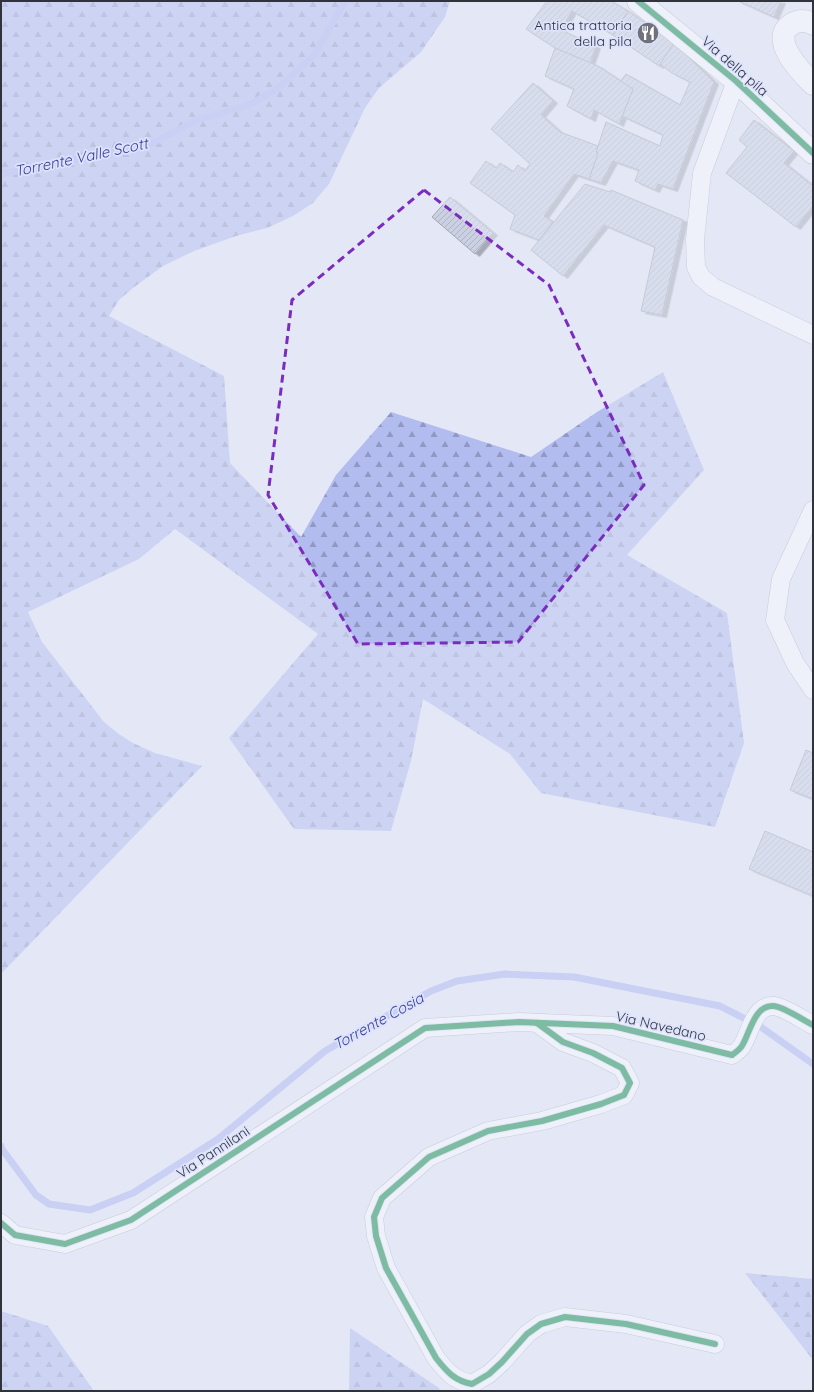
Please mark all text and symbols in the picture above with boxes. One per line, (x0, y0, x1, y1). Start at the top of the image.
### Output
place label: Antica trattoria della pila (534, 16, 632, 50)
restaurant icon: Antica trattoria della pila (635, 20, 661, 46)
street label: Via della pila (698, 32, 772, 100)
water label: Torrente Valle Scott (13, 133, 151, 180)
water label: Torrente Cosia (329, 988, 427, 1054)
street label: Via Navedano (614, 1007, 708, 1045)
street label: Via Pannilani (173, 1122, 253, 1182)

